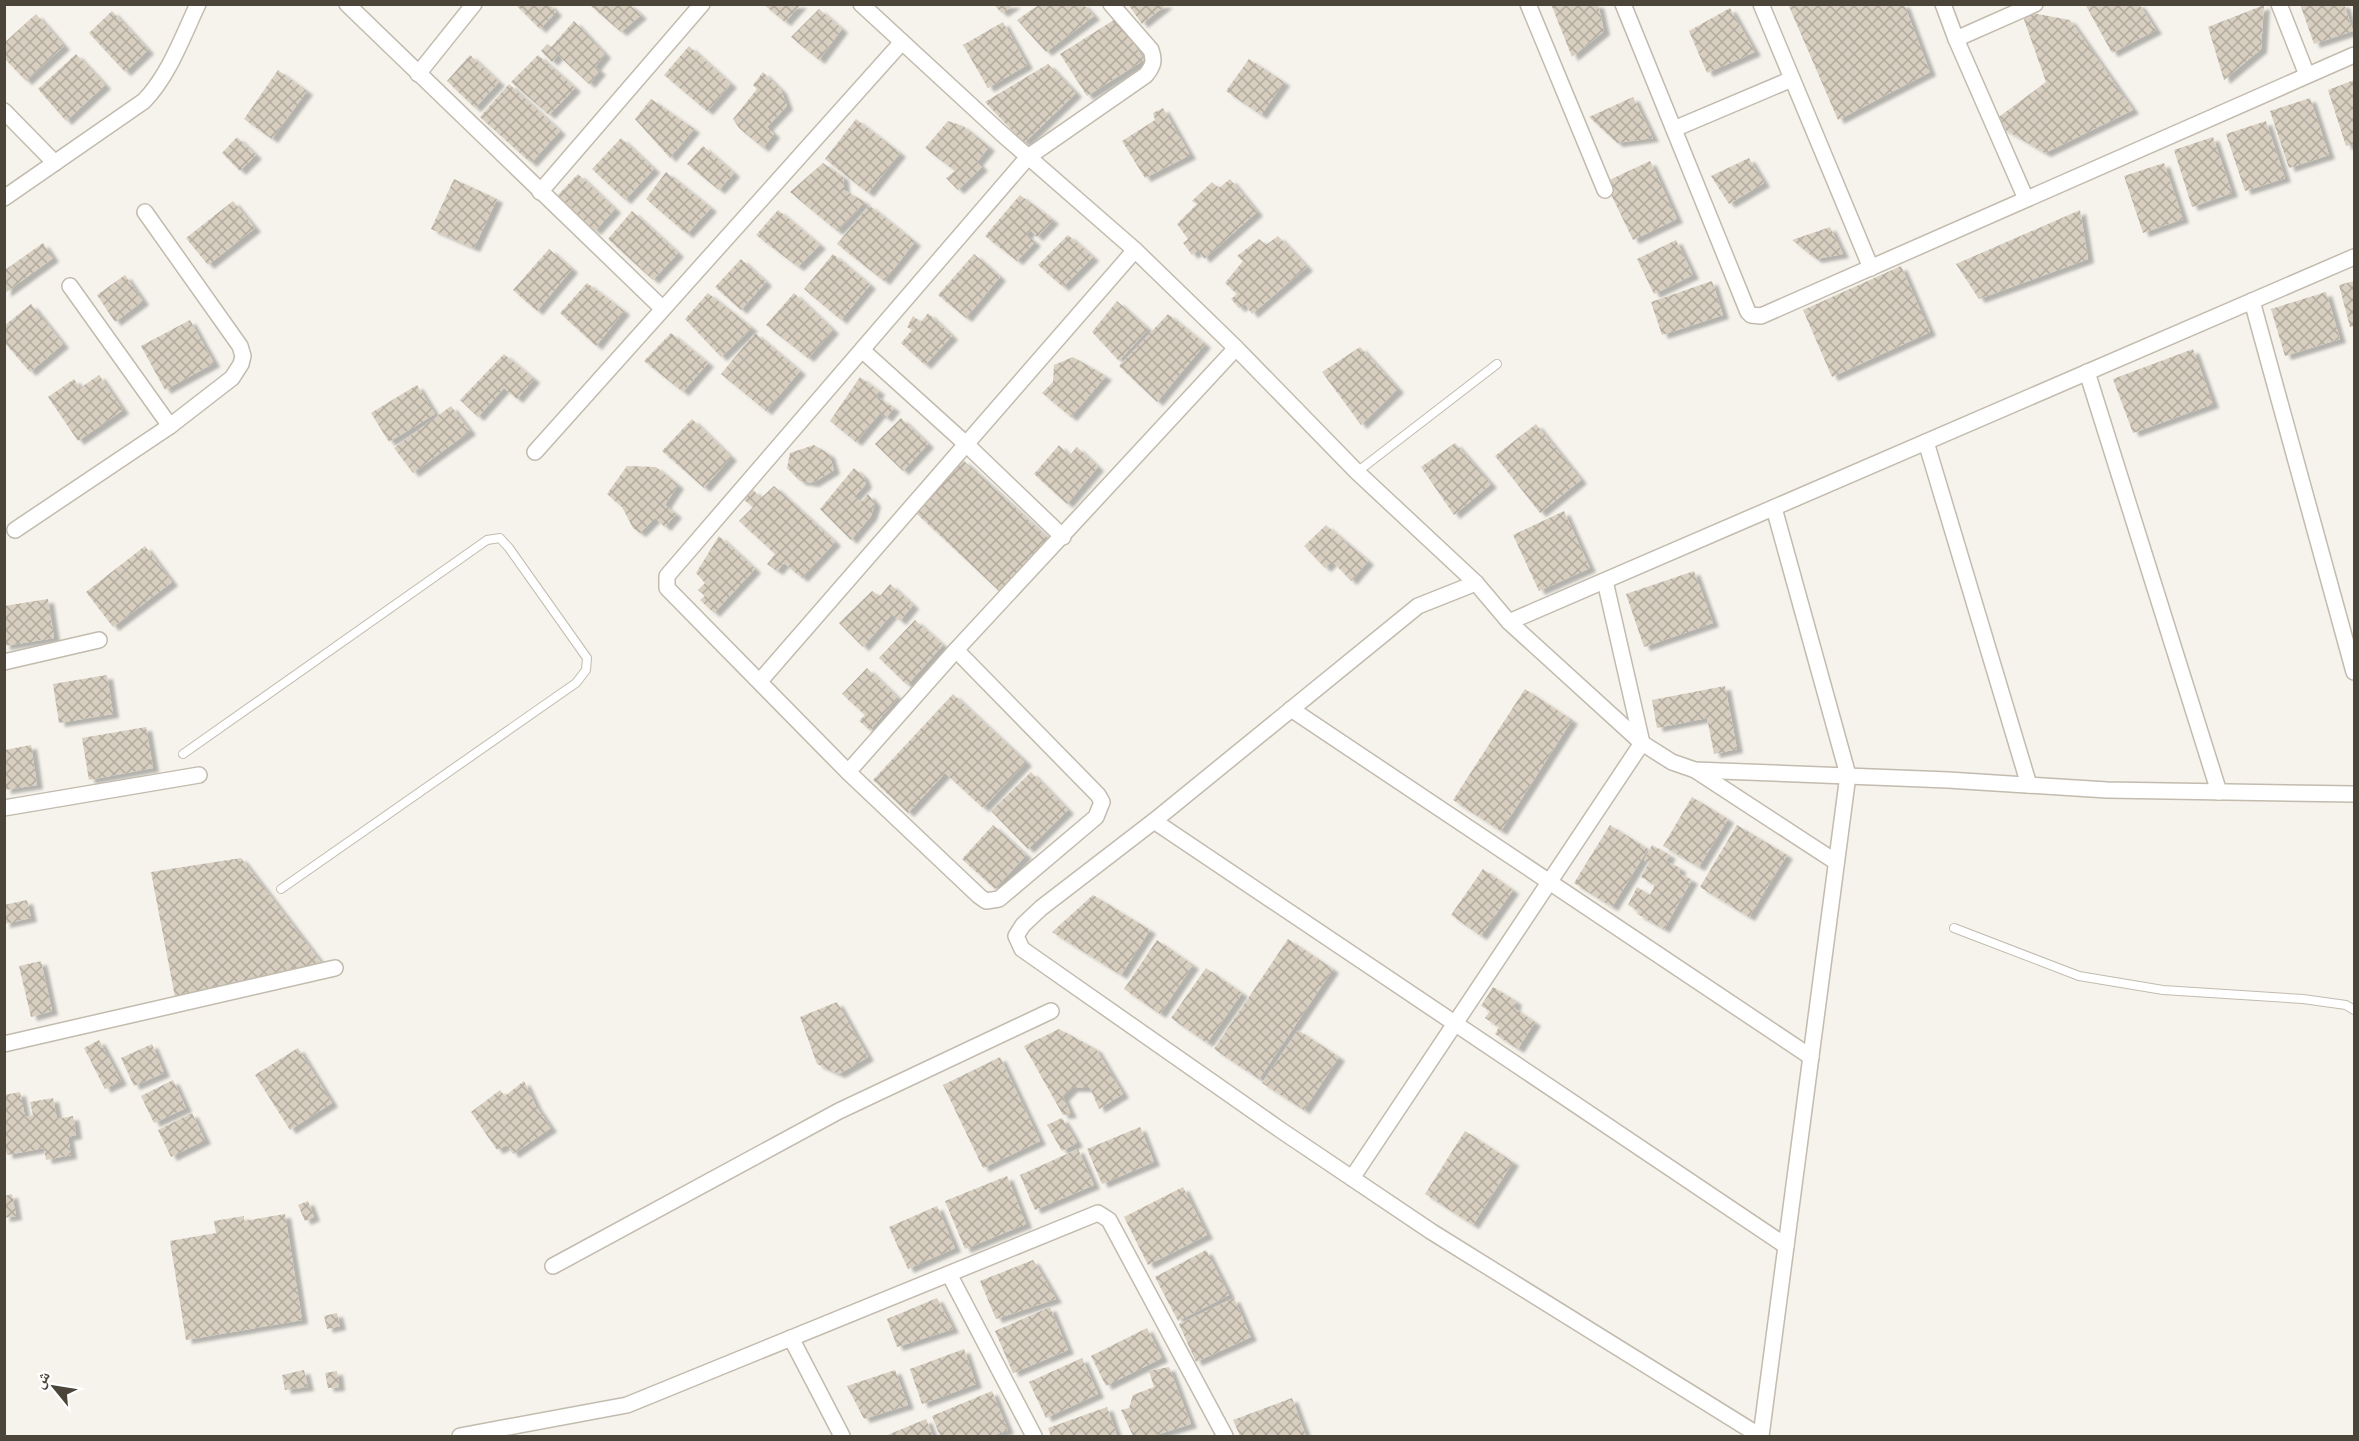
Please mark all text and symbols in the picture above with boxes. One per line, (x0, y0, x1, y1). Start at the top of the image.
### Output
north arrow (24, 1357, 84, 1417)
text: ش (27, 1367, 55, 1392)

